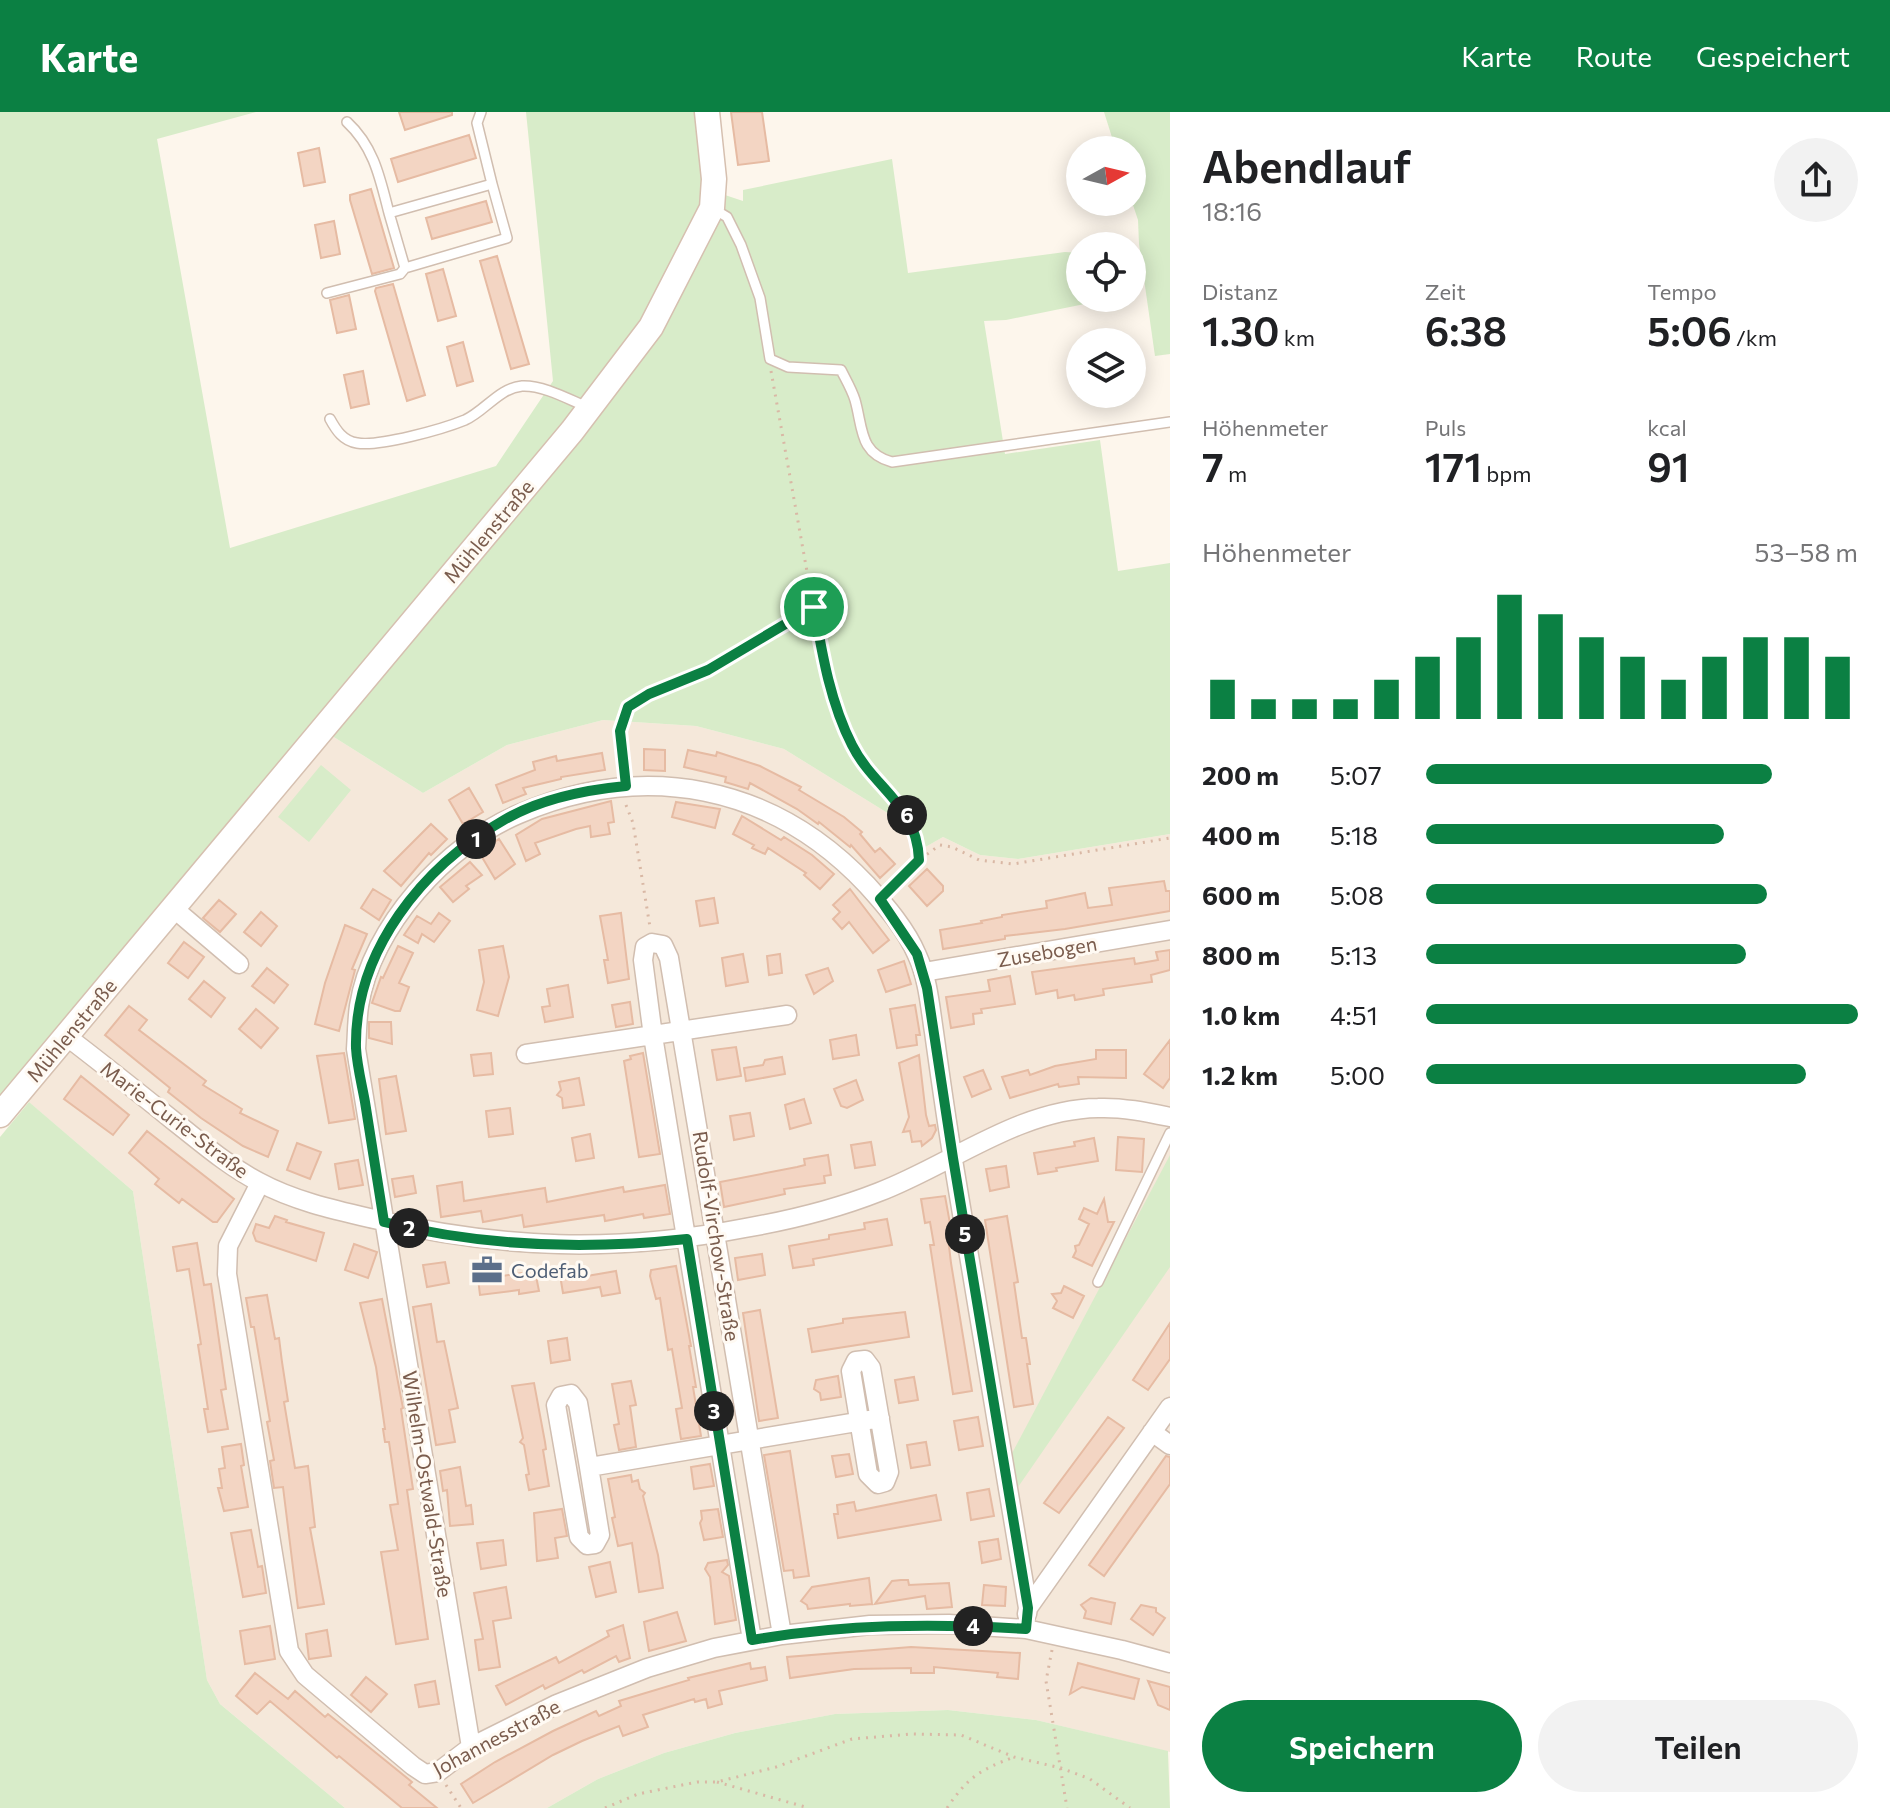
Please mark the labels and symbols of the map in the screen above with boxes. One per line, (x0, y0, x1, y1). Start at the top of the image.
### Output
north arrow (1066, 136, 1146, 216)
street label: Mühlenstraße (438, 475, 538, 587)
pin (780, 573, 848, 641)
pin: 6 (887, 795, 927, 835)
pin: 1 (456, 819, 496, 859)
street label: Zusebogen (995, 930, 1099, 972)
street label: Mühlenstraße (21, 974, 121, 1086)
street label: Marie-Curie-Straße (96, 1055, 254, 1183)
street label: Rudolf-Virchow-Straße (689, 1129, 745, 1343)
pin: 2 (389, 1208, 429, 1248)
pin: 5 (945, 1214, 985, 1254)
office icon: Codefab (470, 1253, 504, 1287)
place label: Codefab (511, 1258, 589, 1282)
street label: Wilhelm-Ostwald-Straße (398, 1369, 458, 1599)
pin: 3 (694, 1391, 734, 1431)
pin: 4 (953, 1606, 993, 1646)
street label: Johannesstraße (428, 1693, 564, 1781)

